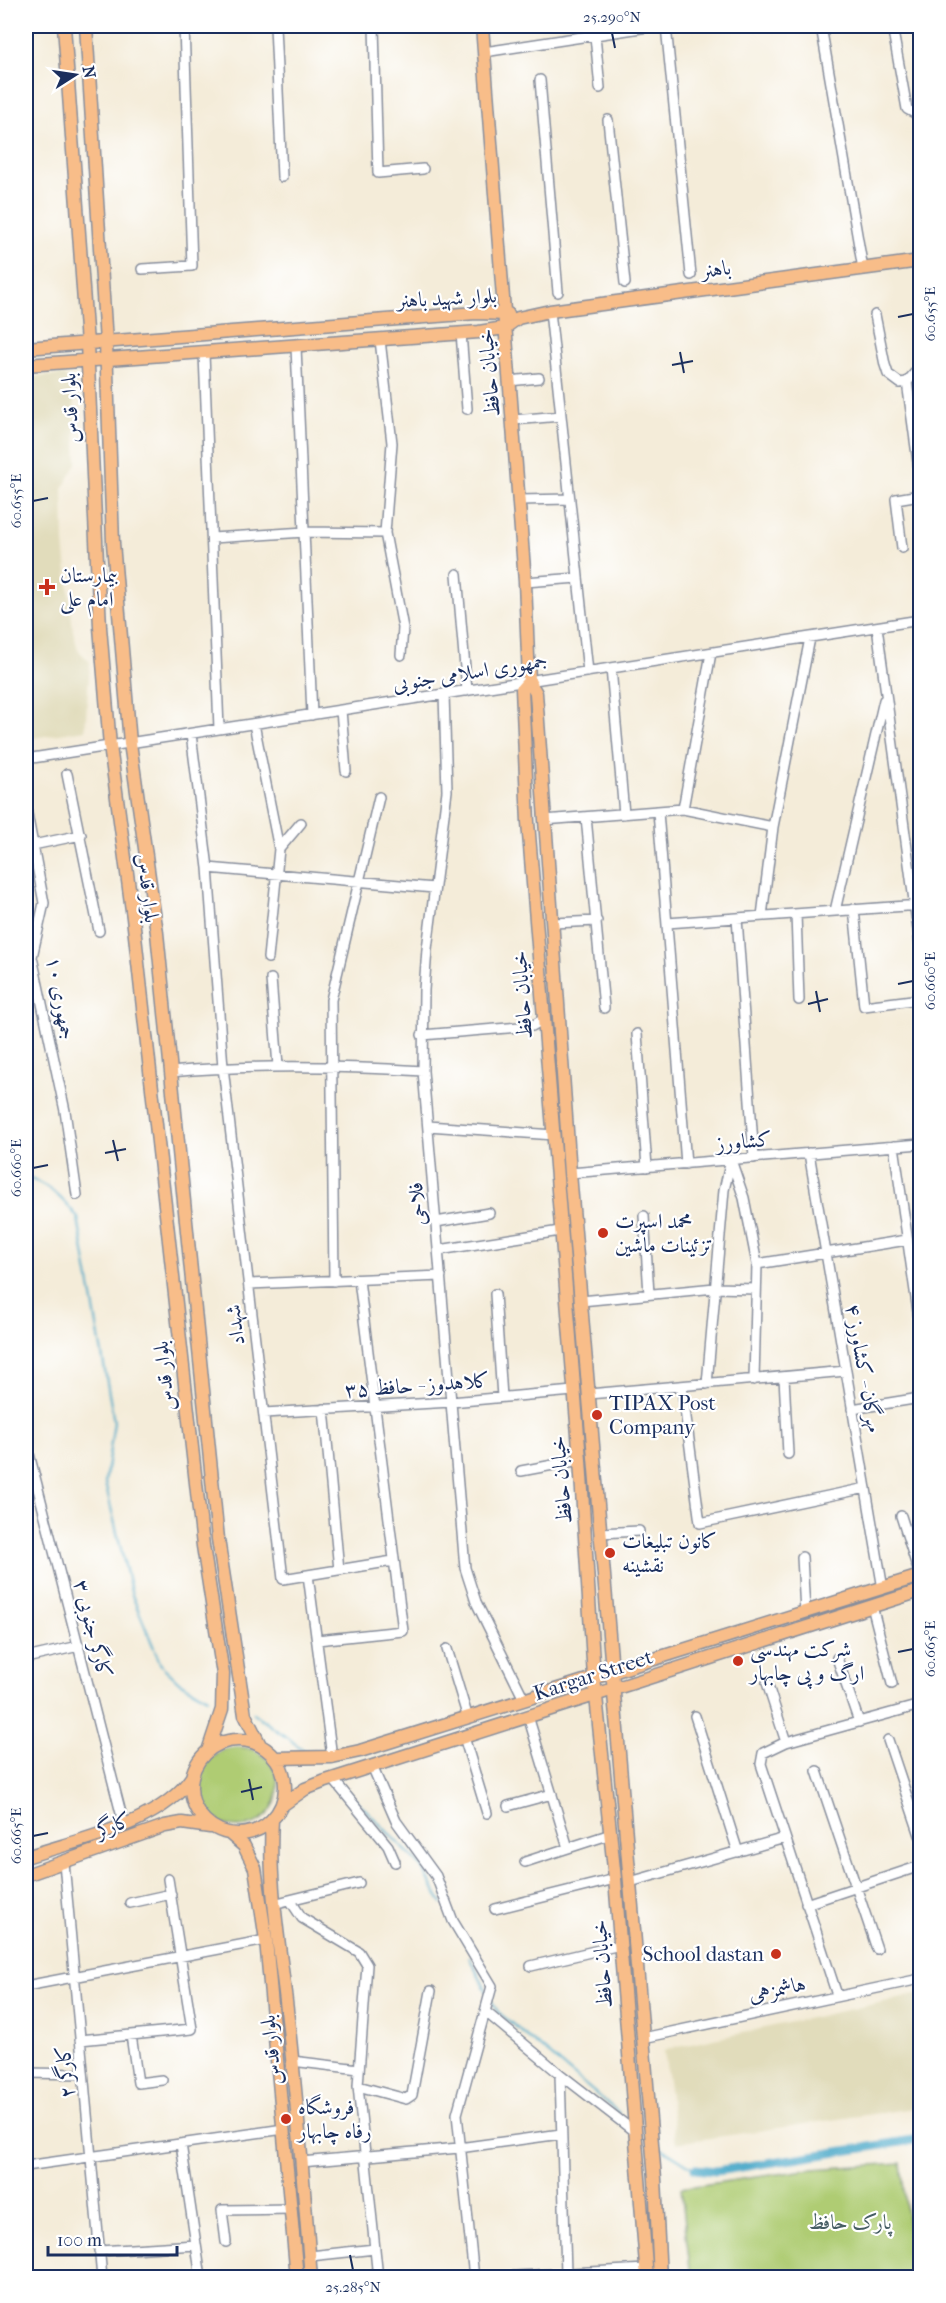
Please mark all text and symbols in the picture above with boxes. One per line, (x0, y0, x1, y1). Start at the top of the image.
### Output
text: 25.290°N (583, 8, 642, 26)
north arrow (45, 45, 105, 105)
text: N (79, 64, 100, 81)
street label: باهنر (698, 255, 733, 284)
street label: بلوار شهید باهنر (395, 283, 498, 315)
text: 60.655°E (921, 287, 939, 341)
street label: خیابان حافظ (473, 328, 506, 418)
street label: بلوار قدس (56, 372, 85, 444)
text: 60.655°E (7, 474, 25, 528)
place label: بیمارستان امام علی (60, 563, 119, 617)
marker: بیمارستان امام علی (38, 578, 56, 596)
street label: جمهوری اسلامی جنوبی (391, 648, 550, 699)
street label: بلوار قدس (131, 852, 164, 925)
street label: خیابان حافظ (507, 950, 538, 1040)
text: 60.660°E (921, 952, 939, 1010)
street label: جمهوری ۱۰ (41, 954, 80, 1042)
street label: کشاورز (713, 1127, 773, 1156)
text: 60.660°E (7, 1139, 25, 1197)
street label: فلاحی (403, 1181, 431, 1227)
place label: محمد اسپرت تزئینات ماشین (615, 1209, 713, 1258)
marker: محمد اسپرت تزئینات ماشین (596, 1226, 610, 1240)
street label: مهرگان - کشاورز ۴ (839, 1302, 888, 1435)
street label: شهداد (221, 1303, 251, 1347)
street label: بلوار قدس (148, 1340, 181, 1412)
street label: کلاهدوز - حافظ ۳۵ (344, 1368, 490, 1402)
place label: TIPAX Post Company (609, 1391, 716, 1439)
marker: TIPAX Post Company (590, 1408, 604, 1422)
street label: خیابان حافظ (545, 1435, 578, 1525)
place label: کانون تبلیغات نقشینه (622, 1529, 717, 1578)
marker: کانون تبلیغات نقشینه (603, 1546, 617, 1560)
street label: کارگر جنوبی ۳ (66, 1577, 119, 1682)
text: 60.665°E (921, 1621, 939, 1677)
place label: شرکت مهندسی ارگ و پی چابهار (748, 1637, 864, 1689)
street label: Kargar Street (530, 1644, 656, 1706)
marker: شرکت مهندسی ارگ و پی چابهار (731, 1654, 745, 1668)
street label: کارگر (89, 1806, 134, 1844)
text: 60.665°E (7, 1808, 25, 1864)
street label: خیابان حافظ (587, 1919, 618, 2009)
place label: School dastan (643, 1942, 764, 1966)
marker: School dastan (769, 1947, 783, 1961)
street label: هاشمزهی (746, 1971, 808, 2008)
street label: بلوار قدس (255, 2014, 288, 2086)
street label: کارگر ۲ (49, 2044, 80, 2100)
place label: فروشگاه رفاه چابهار (296, 2094, 372, 2145)
marker: فروشگاه رفاه چابهار (279, 2112, 293, 2126)
park label: پارک حافظ (808, 2210, 893, 2237)
scale bar (48, 2219, 177, 2257)
text: 100 m (57, 2230, 102, 2251)
text: 25.285°N (325, 2278, 381, 2296)

